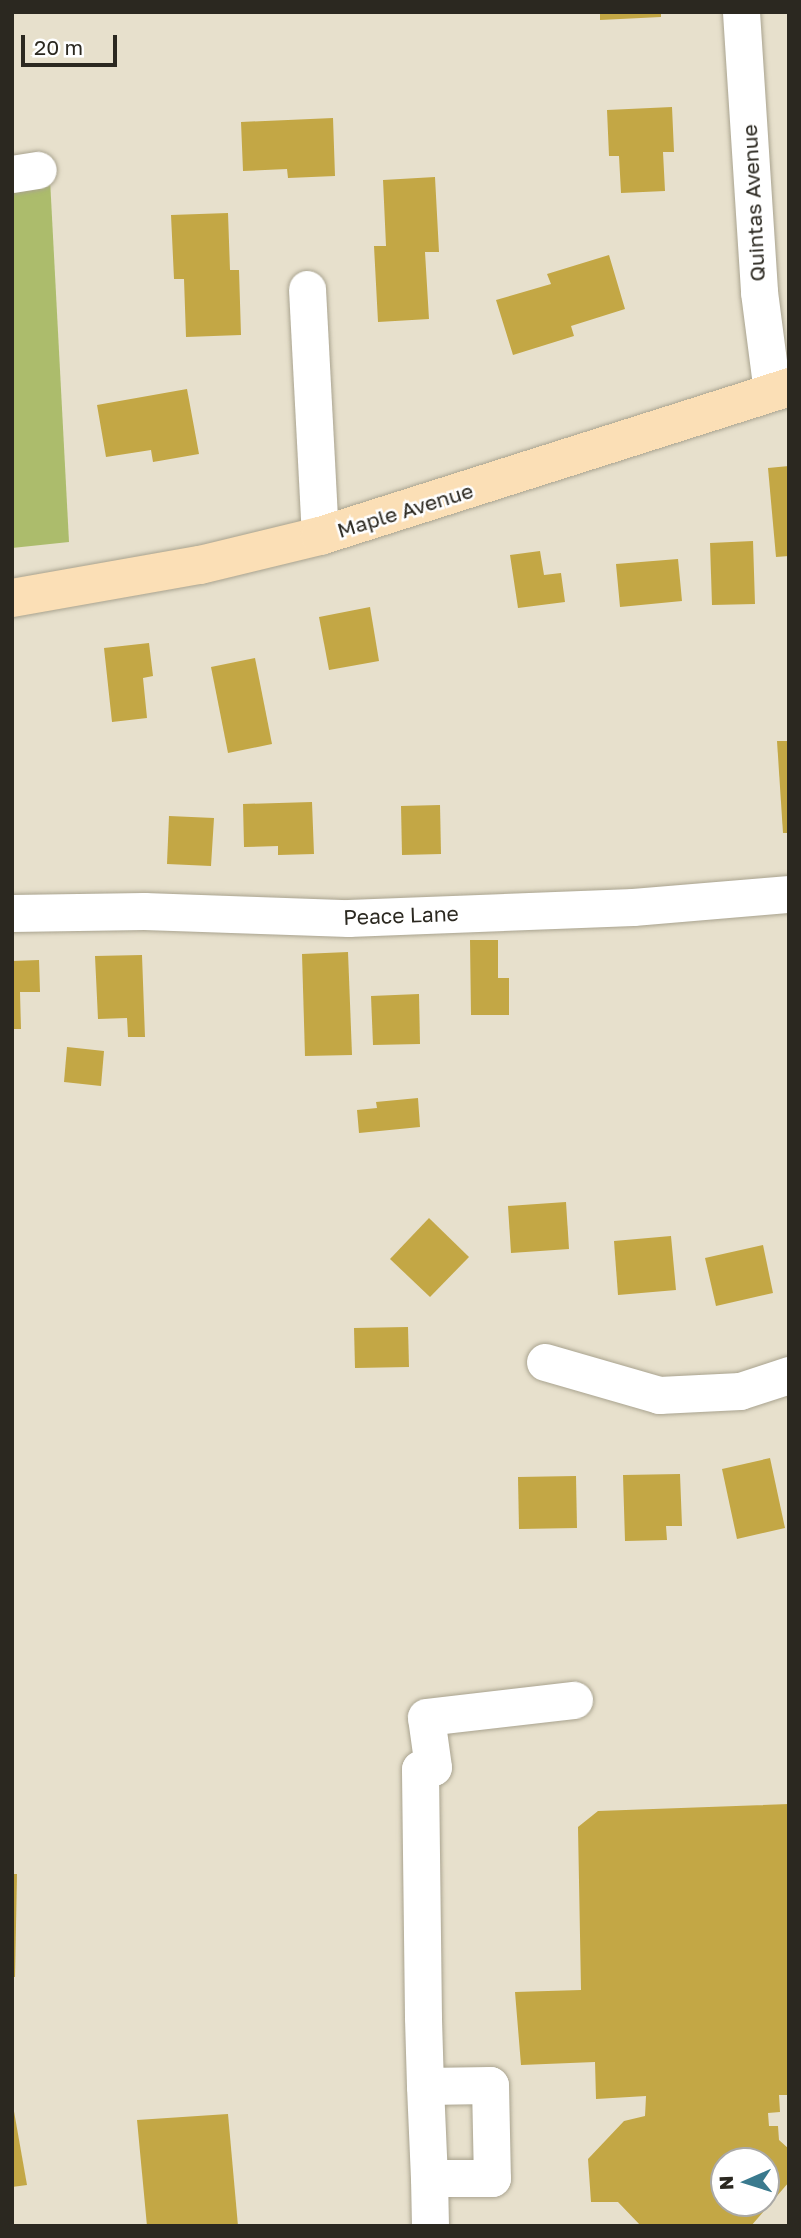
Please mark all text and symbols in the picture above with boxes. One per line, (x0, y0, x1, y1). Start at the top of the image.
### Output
scale bar (24, 21, 121, 65)
text: 20 m (34, 34, 83, 60)
street label: Quintas Avenue (736, 124, 770, 282)
street label: Maple Avenue (334, 477, 476, 543)
street label: Peace Lane (343, 900, 459, 930)
north arrow (710, 2147, 780, 2217)
text: N (714, 2175, 737, 2191)

